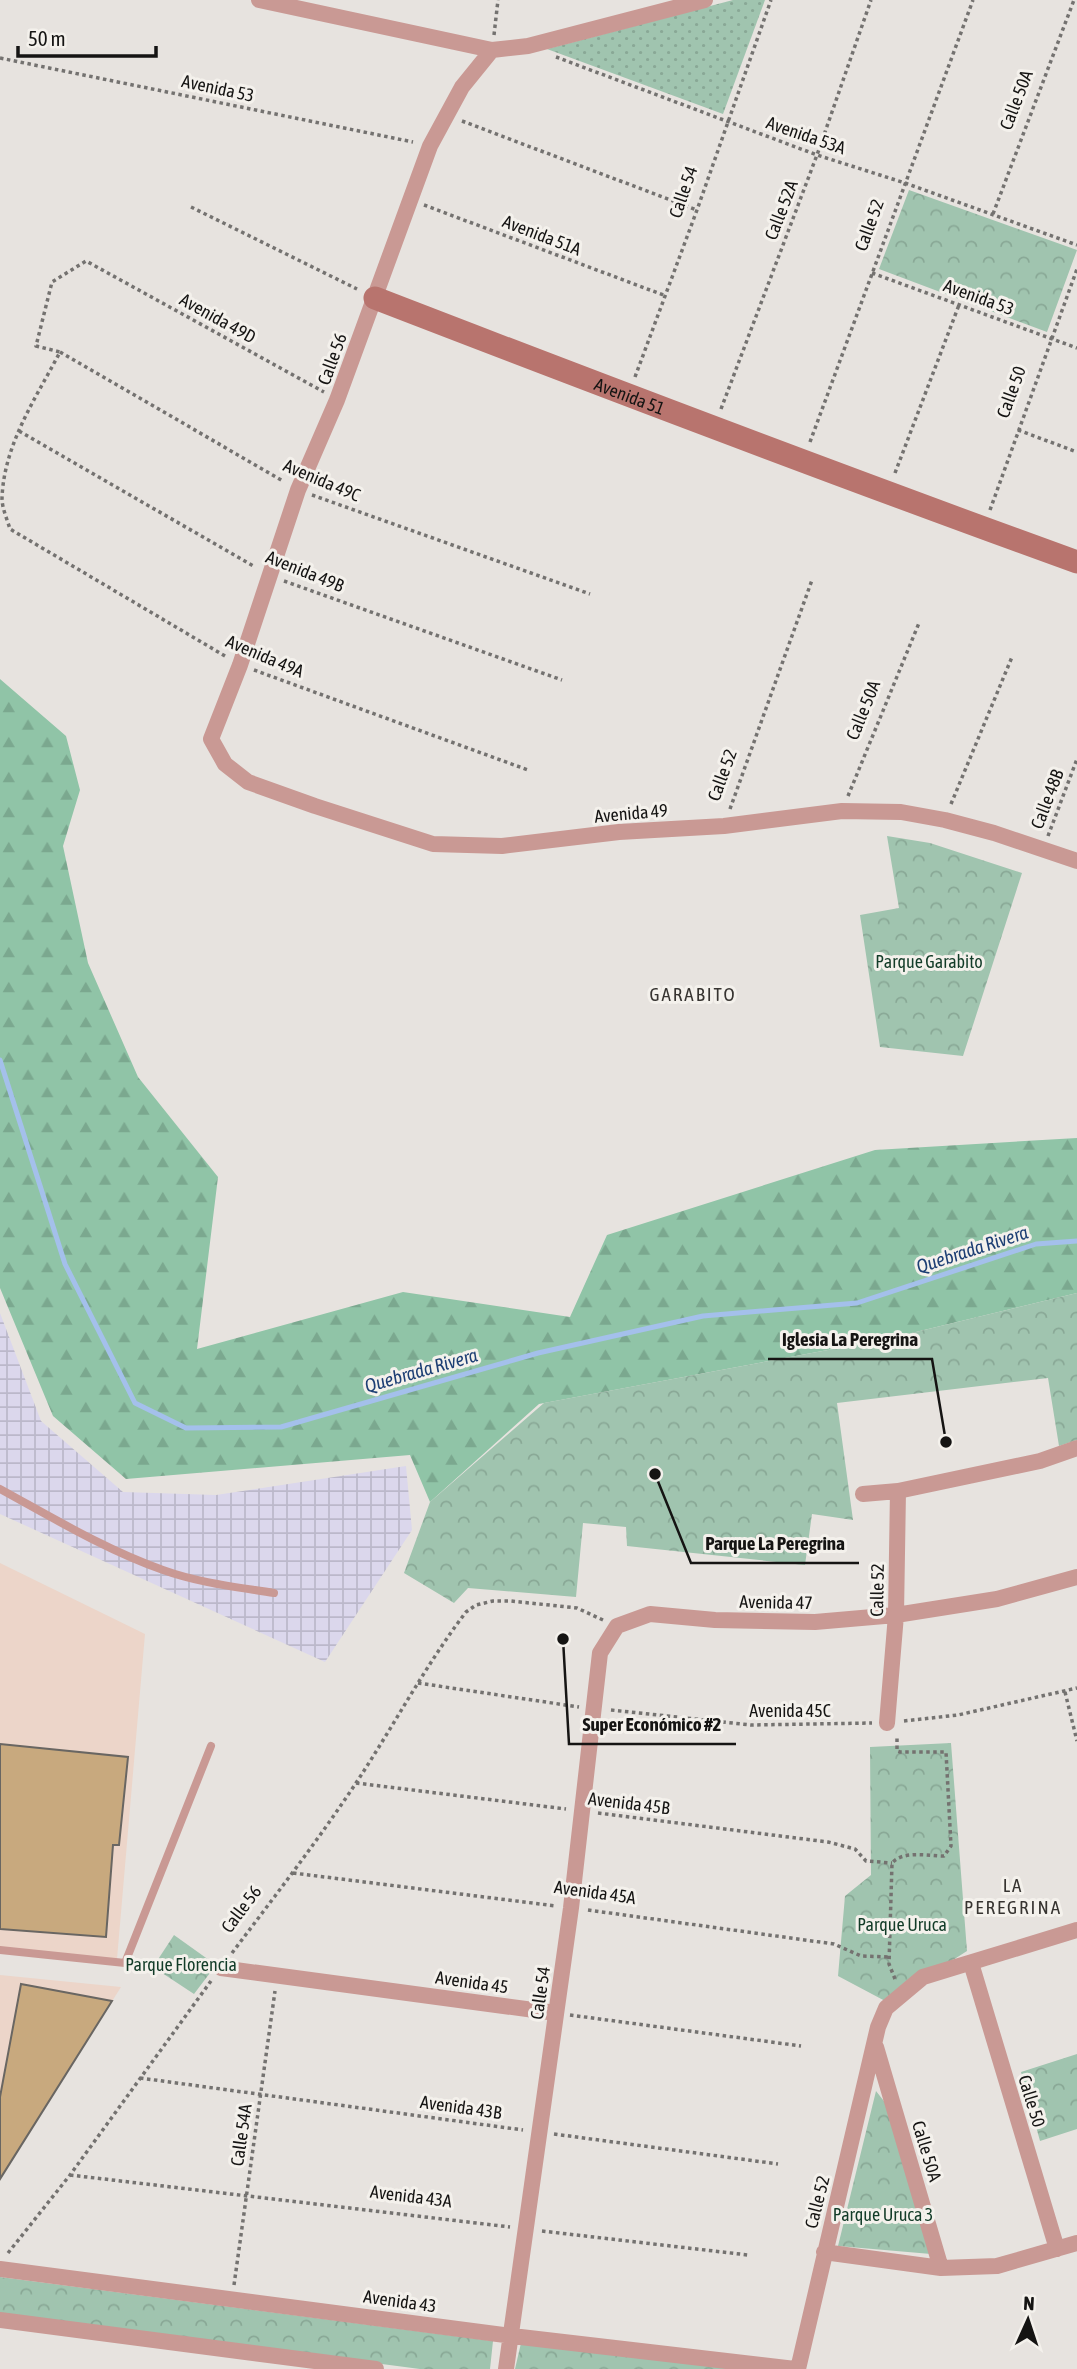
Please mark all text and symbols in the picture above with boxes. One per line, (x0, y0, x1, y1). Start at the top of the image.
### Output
scale bar (18, 14, 156, 58)
text: 50 m (28, 26, 66, 50)
street label: Calle 50A (995, 67, 1037, 133)
street label: Avenida 53 (180, 70, 256, 106)
street label: Avenida 53A (764, 112, 848, 158)
street label: Calle 54 (664, 163, 702, 221)
street label: Calle 52A (760, 177, 802, 243)
street label: Calle 52 (850, 196, 888, 254)
street label: Avenida 51A (500, 210, 584, 260)
street label: Avenida 53 (941, 275, 1017, 319)
street label: Avenida 49D (176, 289, 260, 347)
street label: Calle 56 (313, 330, 351, 388)
street label: Calle 50 (992, 363, 1030, 421)
street label: Avenida 51 (592, 373, 668, 419)
street label: Avenida 49C (280, 454, 364, 506)
street label: Avenida 49B (263, 546, 347, 596)
street label: Avenida 49A (223, 630, 307, 682)
street label: Calle 50A (842, 677, 884, 743)
street label: Calle 52 (703, 746, 741, 804)
street label: Calle 48B (1026, 766, 1068, 832)
street label: Avenida 49 (594, 799, 668, 827)
park label: Parque Garabito (875, 951, 983, 972)
district label: GARABITO (649, 983, 737, 1005)
water label: Quebrada Rivera (913, 1221, 1031, 1277)
callout: Iglesia La Peregrina (768, 1319, 932, 1359)
text: Iglesia La Peregrina (782, 1328, 918, 1350)
water label: Quebrada Rivera (362, 1343, 480, 1397)
callout: Parque La Peregrina (691, 1523, 859, 1563)
text: Parque La Peregrina (705, 1532, 845, 1554)
street label: Calle 52 (866, 1563, 888, 1617)
street label: Avenida 47 (739, 1591, 813, 1613)
street label: Avenida 45C (749, 1700, 831, 1721)
callout: Super Económico #2 (569, 1704, 736, 1744)
text: Super Económico #2 (582, 1713, 722, 1735)
street label: Avenida 45B (587, 1788, 671, 1818)
district label: LA PEREGRINA (964, 1874, 1062, 1918)
street label: Avenida 45A (553, 1876, 637, 1908)
street label: Calle 56 (217, 1881, 265, 1937)
park label: Parque Uruca (857, 1914, 947, 1935)
park label: Parque Florencia (125, 1954, 237, 1975)
street label: Calle 54 (526, 1965, 554, 2021)
street label: Avenida 45 (434, 1966, 510, 1998)
street label: Calle 50 (1014, 2072, 1050, 2130)
street label: Avenida 43B (419, 2091, 503, 2123)
street label: Calle 54A (226, 2103, 256, 2167)
street label: Calle 50A (908, 2118, 946, 2184)
street label: Calle 52 (800, 2174, 834, 2230)
street label: Avenida 43A (369, 2181, 453, 2211)
park label: Parque Uruca 3 (833, 2204, 933, 2225)
street label: Avenida 43 (362, 2285, 438, 2317)
north arrow (993, 2285, 1063, 2355)
text: N (1023, 2292, 1035, 2314)

